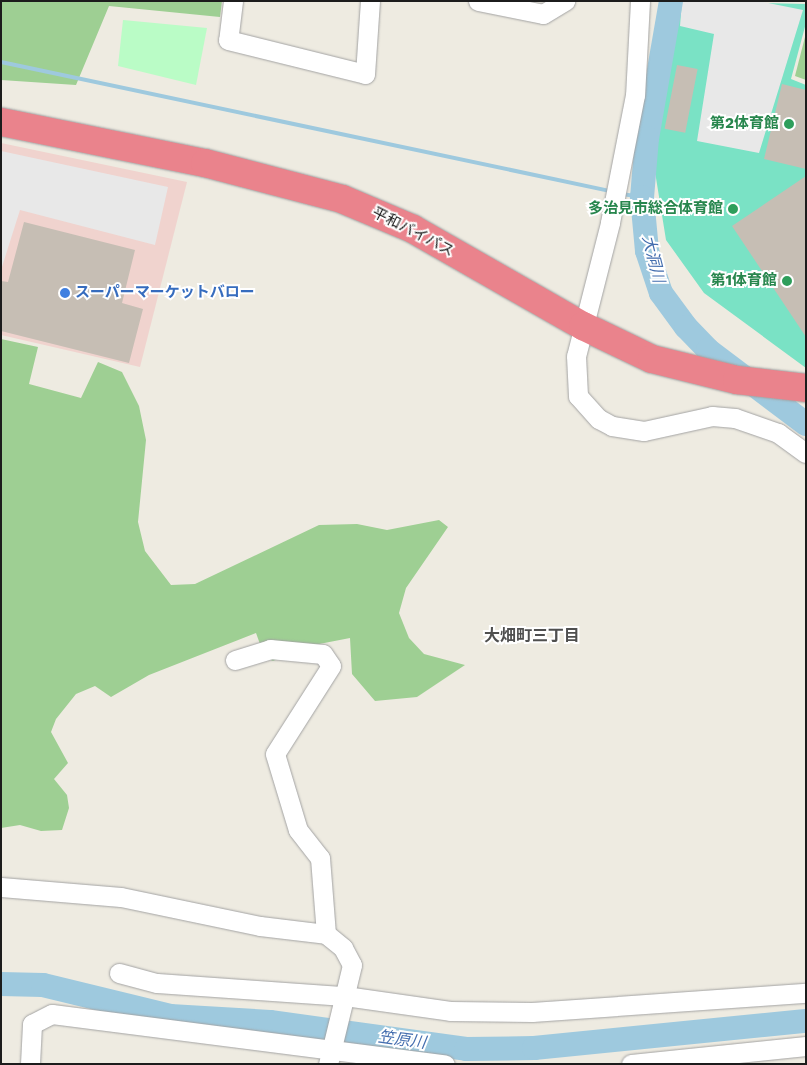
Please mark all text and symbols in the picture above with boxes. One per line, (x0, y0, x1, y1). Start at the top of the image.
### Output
place label: 第2体育館 (710, 115, 779, 133)
marker: 第2体育館 (783, 118, 795, 130)
place label: 多治見市総合体育館 (588, 200, 723, 218)
marker: 多治見市総合体育館 (727, 203, 739, 215)
street label: 平和バイパス (369, 204, 457, 260)
water label: 大洞川 (638, 233, 668, 285)
place label: 第1体育館 (711, 272, 777, 290)
marker: 第1体育館 (781, 275, 793, 287)
place label: スーパーマーケットバロー (75, 284, 255, 302)
marker: スーパーマーケットバロー (59, 287, 71, 299)
district label: 大畑町三丁目 (484, 626, 580, 646)
water label: 笠原川 (377, 1027, 427, 1053)

